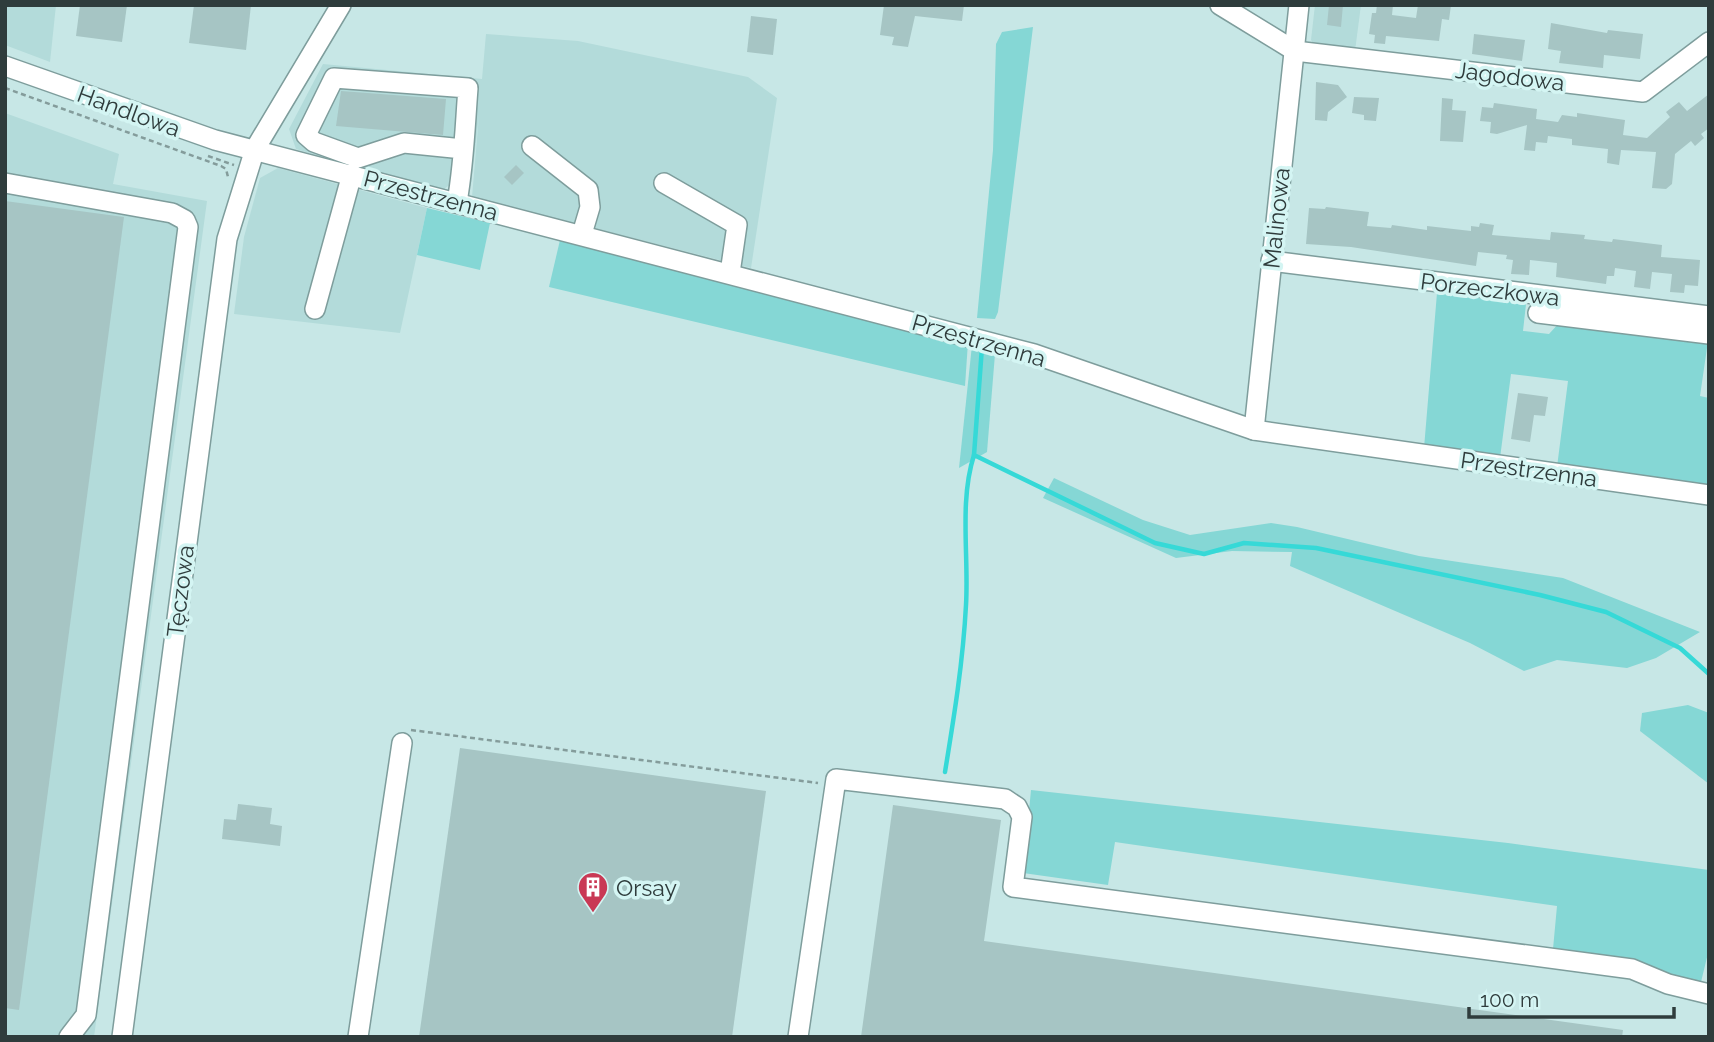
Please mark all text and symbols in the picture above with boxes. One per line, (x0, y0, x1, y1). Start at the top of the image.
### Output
street label: Jagodowa (1454, 56, 1566, 96)
street label: Handlowa (74, 80, 184, 142)
street label: Przestrzenna (361, 164, 501, 226)
street label: Malinowa (1257, 166, 1295, 270)
street label: Porzeczkowa (1419, 267, 1561, 311)
street label: Przestrzenna (909, 308, 1049, 372)
street label: Przestrzenna (1459, 446, 1599, 492)
street label: Tęczowa (161, 543, 199, 639)
building icon: Orsay (576, 870, 610, 914)
place label: Orsay (616, 874, 677, 901)
scale bar (1469, 976, 1674, 1020)
text: 100 m (1480, 987, 1539, 1012)

